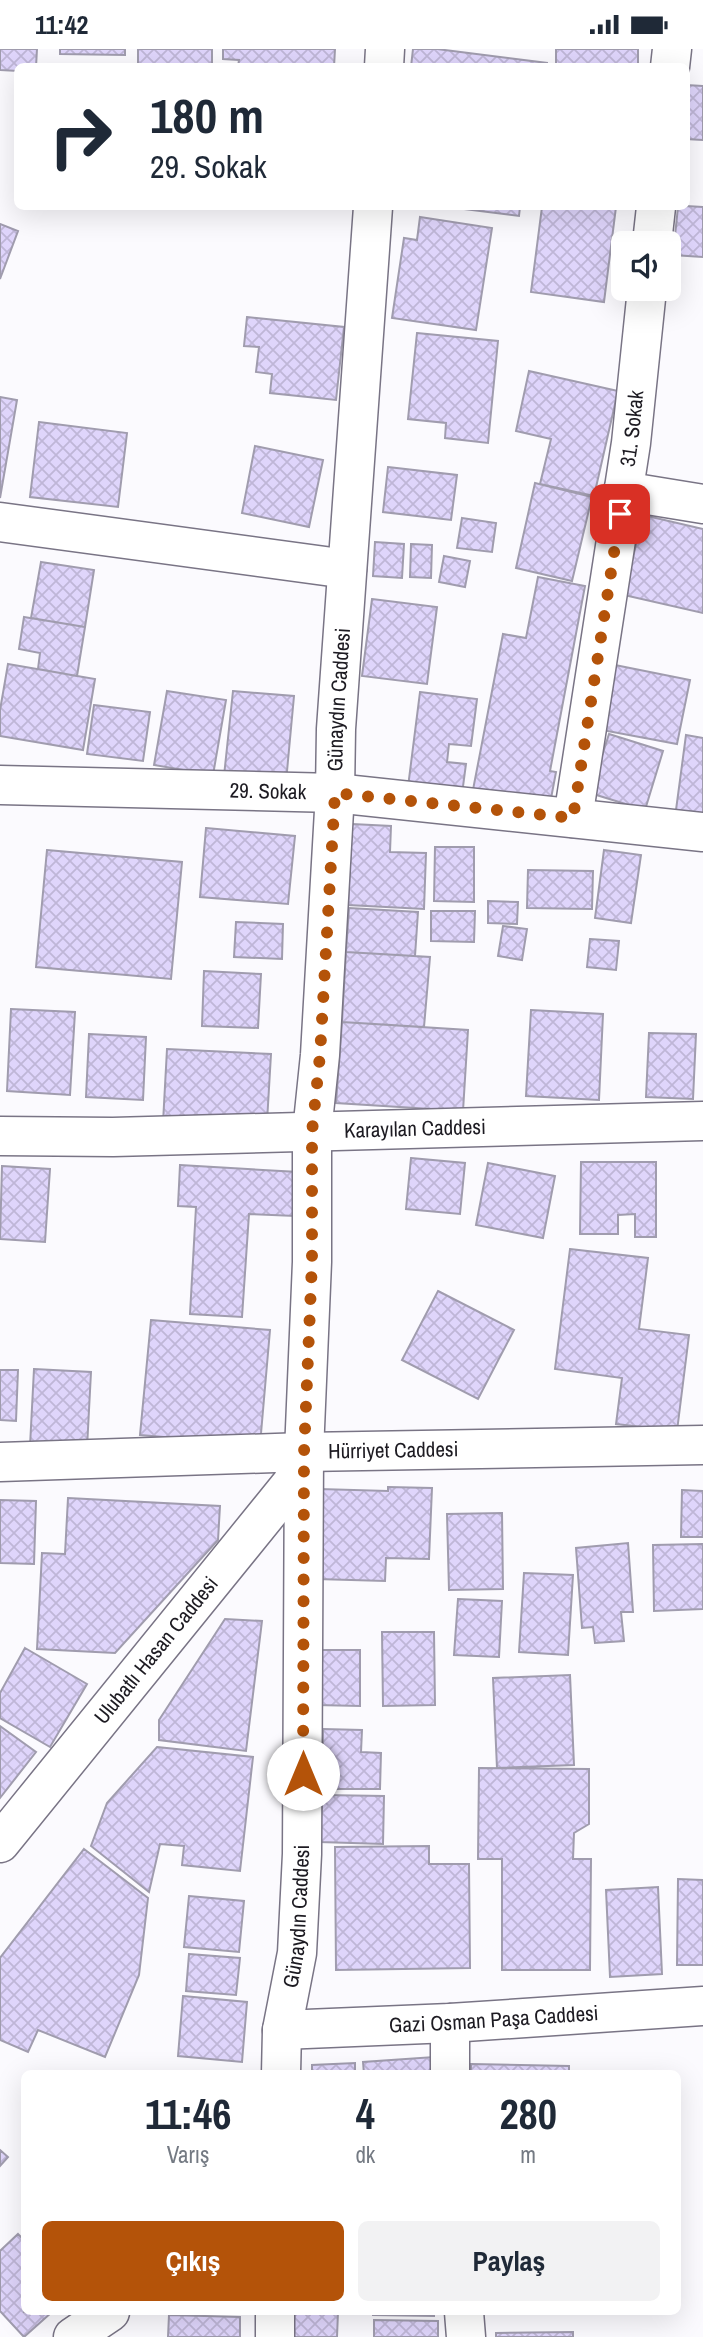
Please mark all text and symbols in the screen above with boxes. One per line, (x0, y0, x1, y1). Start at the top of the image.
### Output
text: 11:42 (35, 7, 88, 42)
text: 180 m (150, 82, 264, 148)
icon: right (35, 91, 126, 182)
text: 29. Sokak (150, 145, 267, 188)
map controls (611, 231, 681, 301)
button: sound (611, 231, 681, 301)
street label: 31. Sokak (613, 388, 650, 469)
pin (590, 484, 650, 544)
icon: arrive (601, 495, 639, 533)
street label: Günaydın Caddesi (320, 627, 357, 772)
street label: 29. Sokak (229, 775, 307, 806)
street label: Karayılan Caddesi (344, 1112, 486, 1145)
street label: Hürriyet Caddesi (328, 1434, 459, 1466)
street label: Ulubatlı Hasan Caddesi (87, 1570, 224, 1730)
position arrow (266, 1737, 340, 1811)
street label: Günaydın Caddesi (276, 1845, 316, 1990)
street label: Gazi Osman Paşa Caddesi (388, 1998, 599, 2040)
text: 11:46 (145, 2086, 231, 2142)
text: 4 (356, 2086, 375, 2142)
text: 280 (499, 2086, 557, 2142)
text: Varış (167, 2139, 210, 2170)
text: dk (355, 2139, 375, 2170)
text: m (520, 2139, 536, 2170)
button: Çıkış (42, 2221, 344, 2301)
button: Paylaş (358, 2221, 660, 2301)

